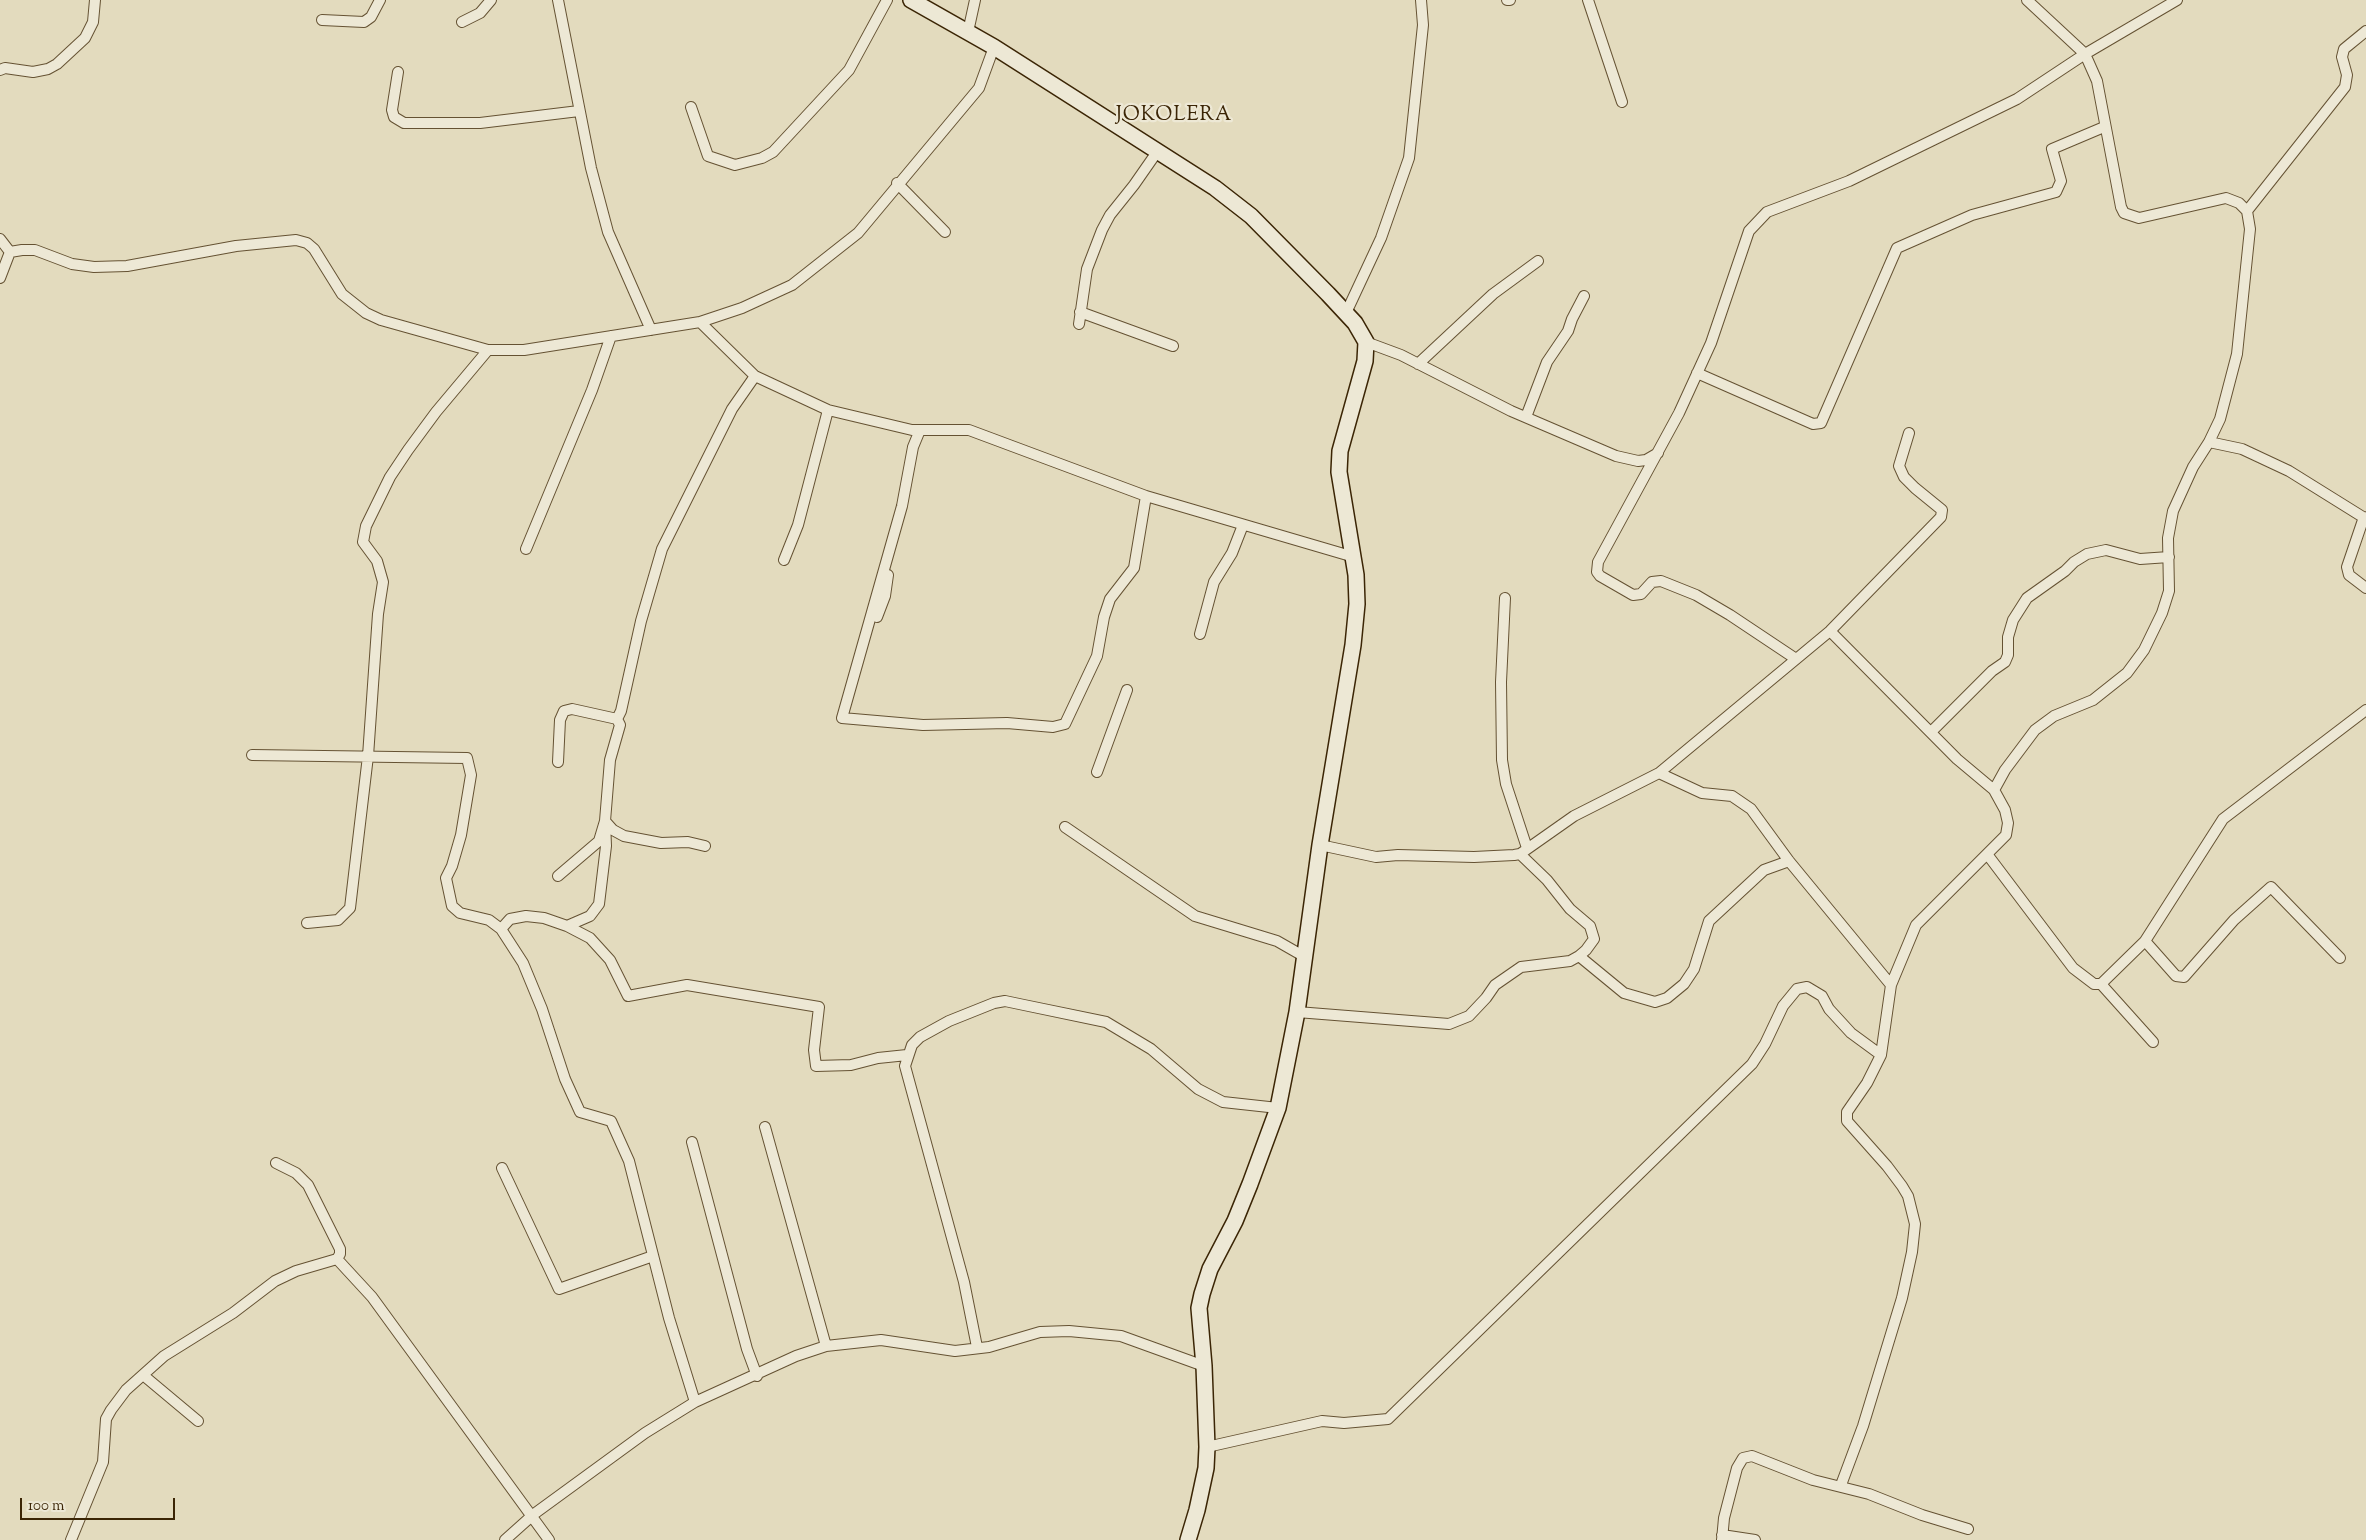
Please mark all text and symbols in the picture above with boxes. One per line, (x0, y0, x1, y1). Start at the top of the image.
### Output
district label: JOKOLERA (1115, 105, 1233, 129)
scale bar (22, 1488, 178, 1520)
text: 100 m (28, 1496, 64, 1517)

